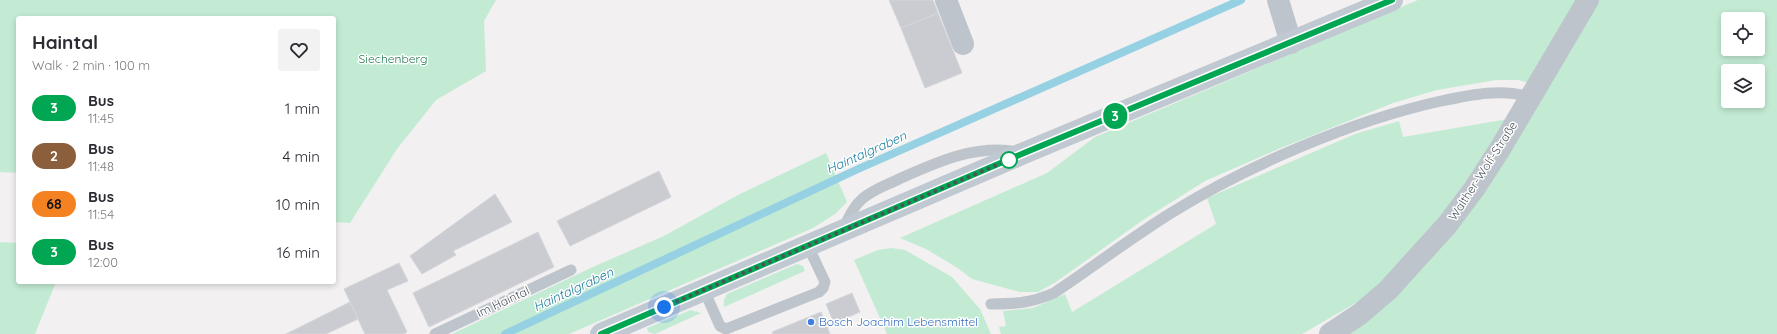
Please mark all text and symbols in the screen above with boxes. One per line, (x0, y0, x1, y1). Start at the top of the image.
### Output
map controls (1721, 12, 1765, 108)
button: locate (1721, 12, 1765, 56)
button: heart (278, 29, 320, 71)
text: Haintal (32, 30, 98, 54)
park label: Siechenberg (359, 51, 427, 66)
text: Walk · 2 min · 100 m (32, 57, 150, 73)
button: layers (1721, 64, 1765, 108)
text: Bus (88, 91, 114, 110)
text: 3 (50, 99, 58, 117)
text: 1 min (285, 99, 320, 118)
line badge: 3 (1102, 103, 1128, 129)
text: 3 (1111, 107, 1119, 125)
text: 11:45 (88, 110, 114, 126)
street label: Walther-Wolf-Straße (1445, 118, 1520, 223)
water label: Haintalgraben (823, 127, 909, 177)
text: Bus (88, 139, 114, 158)
text: 2 (50, 147, 58, 165)
text: 4 min (282, 147, 320, 166)
unlabelled marker (1000, 151, 1018, 169)
text: 11:48 (88, 158, 114, 174)
text: Bus (88, 187, 114, 206)
text: 68 (46, 195, 62, 213)
text: 10 min (276, 195, 320, 214)
text: 11:54 (88, 206, 114, 222)
text: Bus (88, 235, 114, 254)
text: 3 (50, 243, 58, 261)
text: 16 min (277, 243, 320, 262)
text: 12:00 (88, 254, 118, 270)
water label: Haintalgraben (531, 263, 616, 314)
street label: Im Haintal (474, 283, 532, 320)
your location (654, 297, 674, 317)
place label: Bosch Joachim Lebensmittel (819, 314, 978, 329)
marker: Bosch Joachim Lebensmittel (806, 317, 816, 327)

